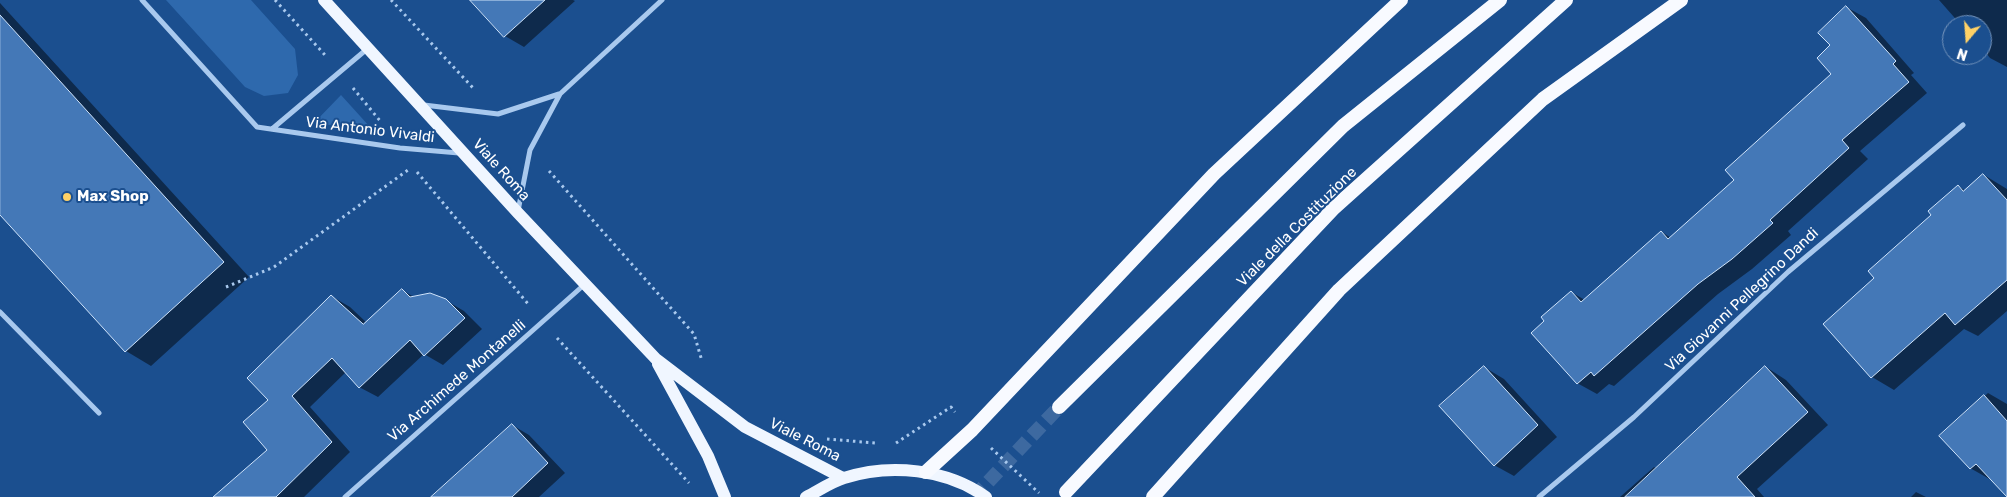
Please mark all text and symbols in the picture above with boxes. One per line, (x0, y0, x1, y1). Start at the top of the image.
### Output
north arrow (1942, 15, 1992, 65)
text: N (1955, 44, 1970, 63)
street label: Via Antonio Vivaldi (305, 113, 435, 147)
street label: Viale Roma (468, 135, 534, 205)
street label: Viale della Costituzione (1233, 163, 1361, 291)
place label: Max Shop (77, 188, 149, 206)
marker: Max Shop (61, 191, 73, 203)
street label: Via Giovanni Pellegrino Dandi (1662, 224, 1822, 376)
street label: Via Archimede Montanelli (384, 316, 530, 446)
street label: Viale Roma (766, 414, 844, 466)

